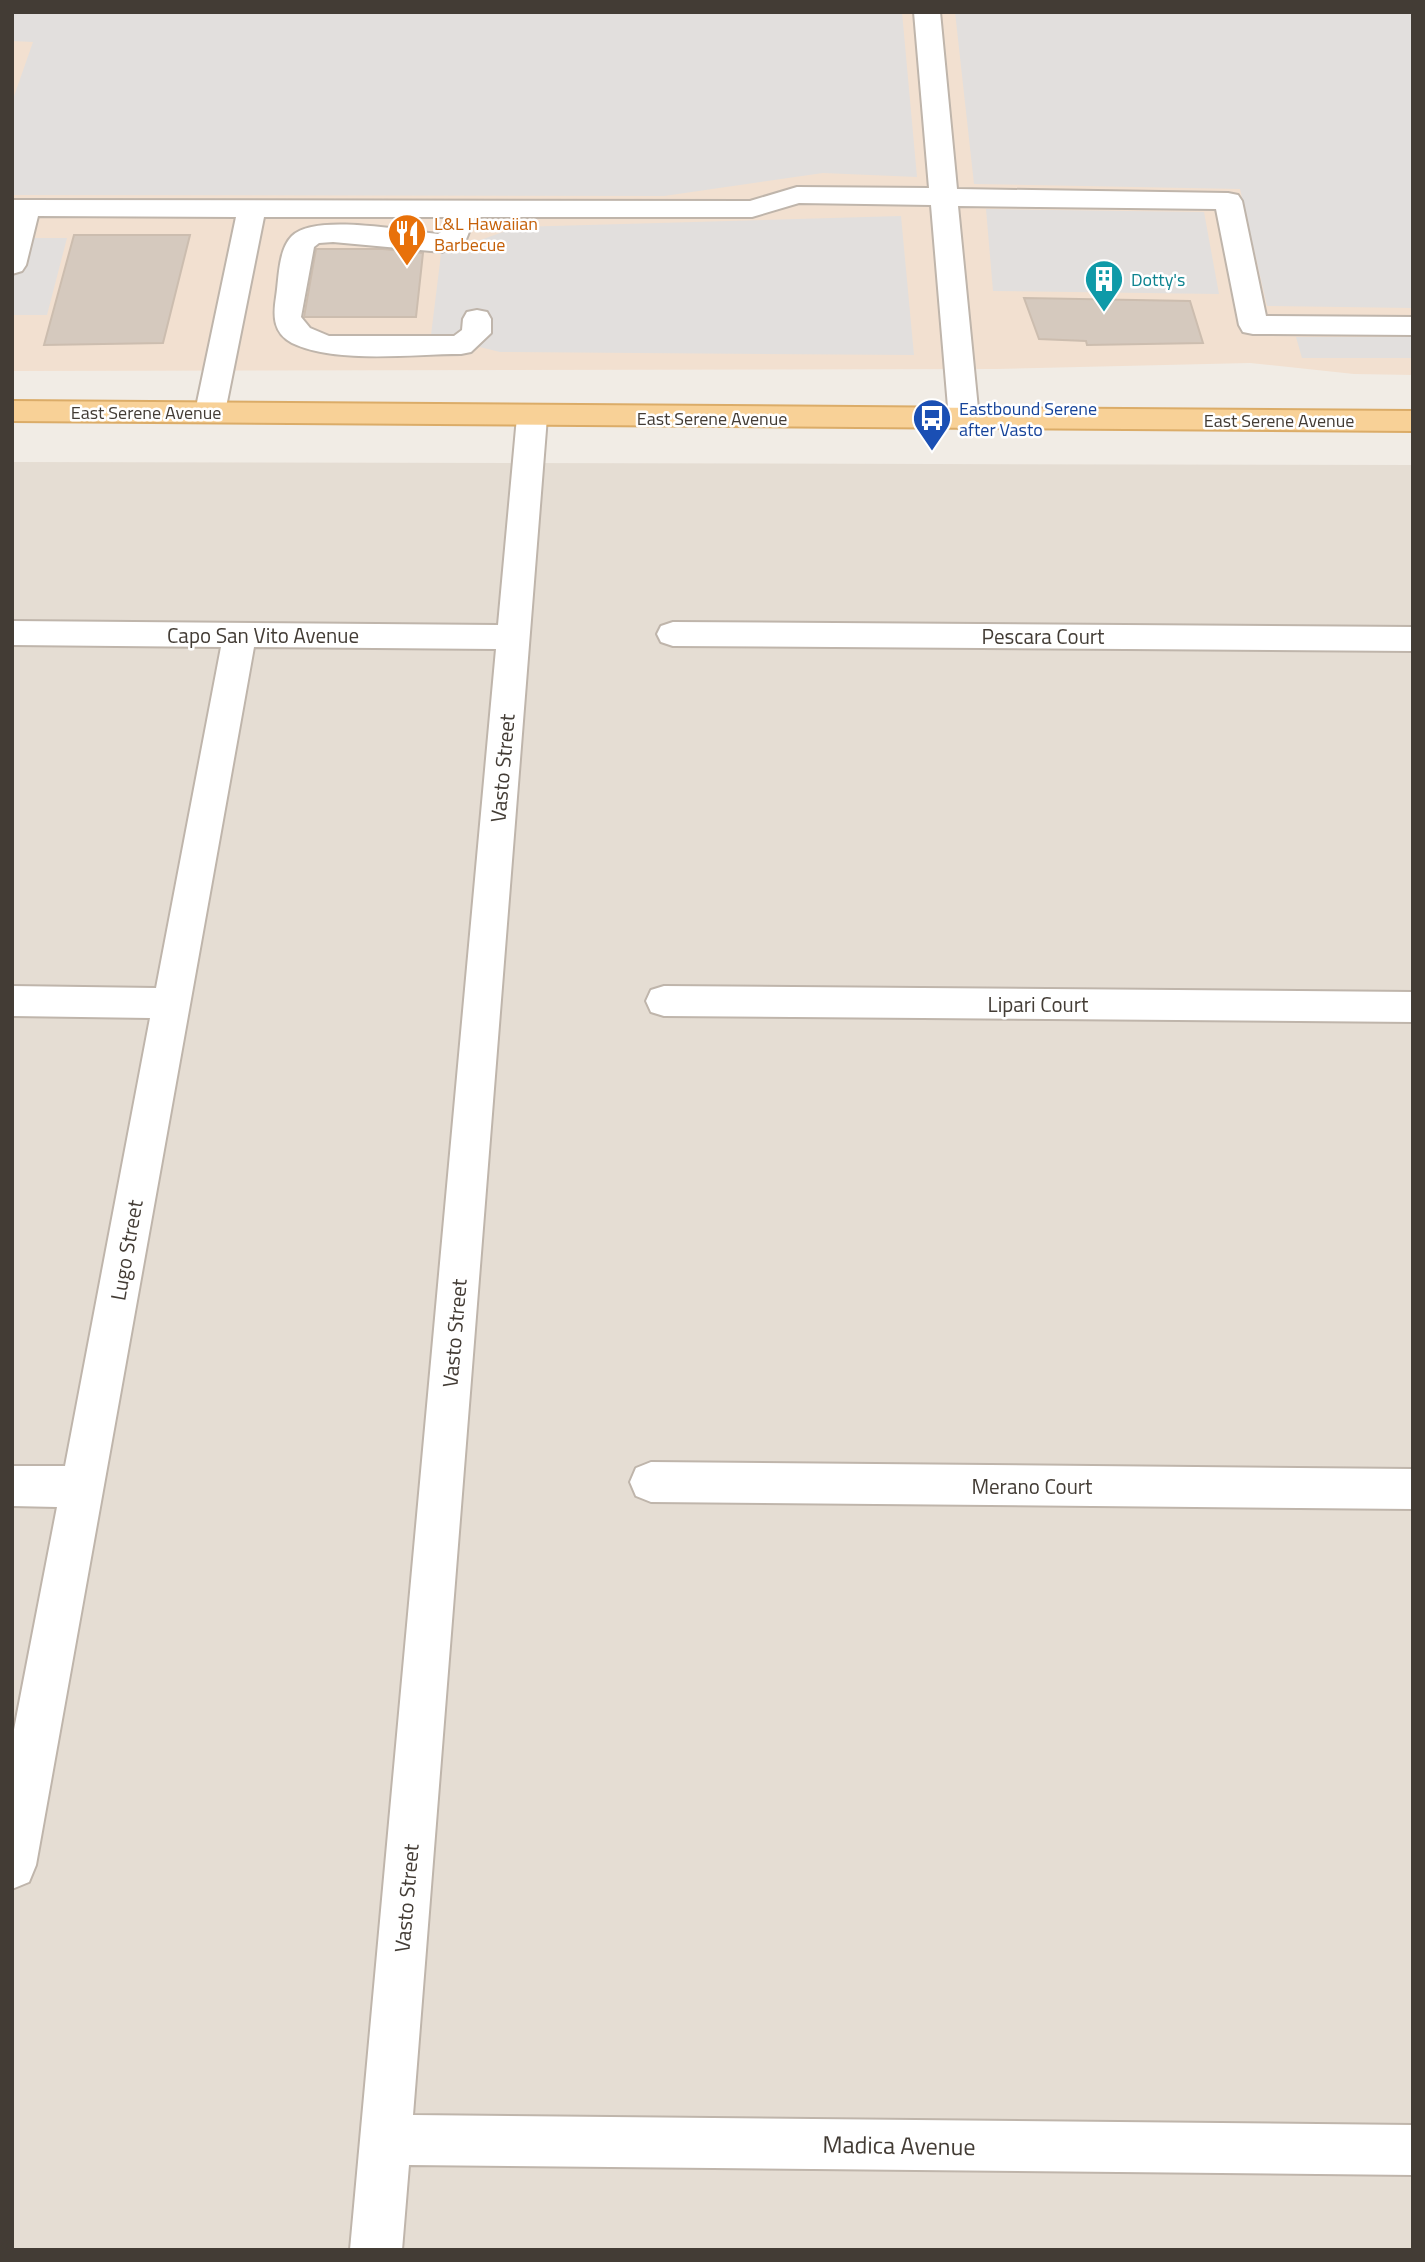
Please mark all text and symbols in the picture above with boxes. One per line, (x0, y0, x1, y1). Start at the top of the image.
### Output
place label: L&L Hawaiian Barbecue (434, 210, 538, 258)
restaurant icon: L&L Hawaiian Barbecue (386, 212, 428, 267)
building icon: Dotty's (1083, 258, 1125, 313)
place label: Dotty's (1131, 266, 1185, 293)
place label: Eastbound Serene after Vasto (959, 395, 1097, 443)
bus stop icon: Eastbound Serene after Vasto (911, 397, 953, 452)
street label: East Serene Avenue (71, 399, 221, 426)
street label: East Serene Avenue (637, 405, 787, 432)
street label: East Serene Avenue (1204, 407, 1354, 434)
street label: Capo San Vito Avenue (167, 619, 359, 651)
street label: Pescara Court (982, 620, 1105, 652)
street label: Vasto Street (481, 712, 523, 824)
street label: Lipari Court (988, 988, 1089, 1020)
street label: Lugo Street (101, 1197, 151, 1303)
street label: Vasto Street (433, 1277, 475, 1389)
street label: Merano Court (971, 1470, 1093, 1502)
street label: Vasto Street (385, 1842, 427, 1954)
street label: Madica Avenue (822, 2126, 976, 2164)

